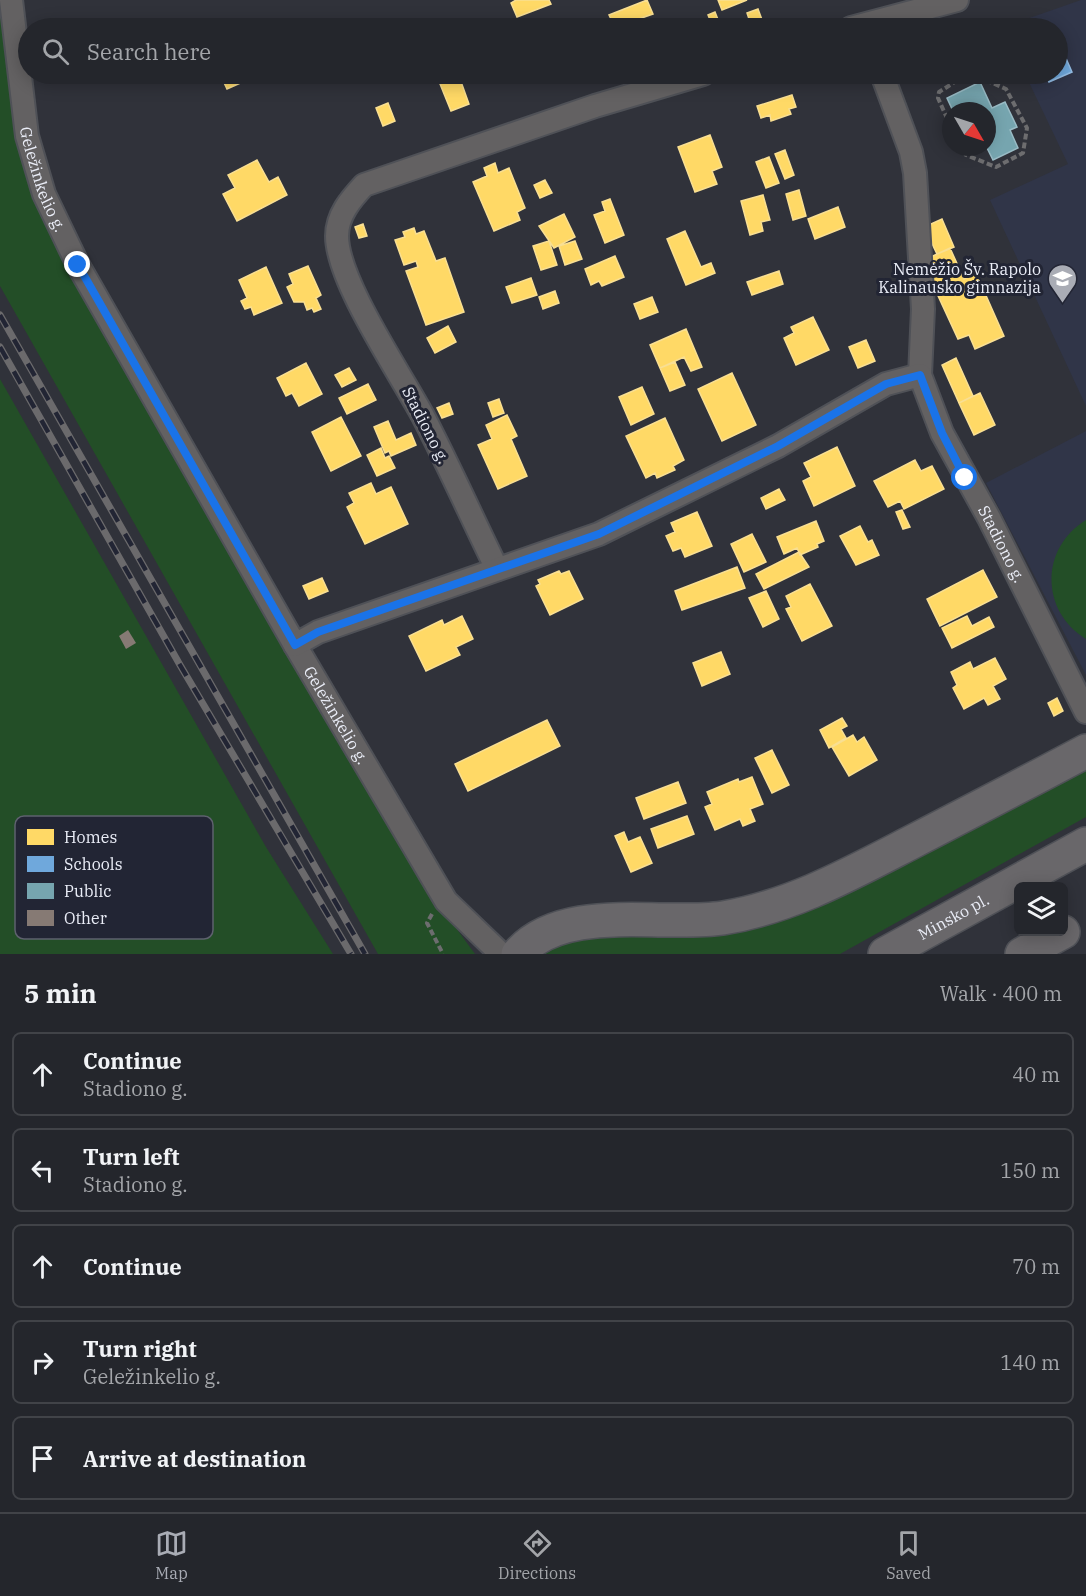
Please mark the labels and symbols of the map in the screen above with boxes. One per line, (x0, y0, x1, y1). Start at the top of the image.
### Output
north arrow (942, 102, 996, 156)
street label: Geležinkelio g. (16, 126, 71, 235)
route end (64, 251, 90, 277)
place label: Nemėžio Šv. Rapolo Kalinausko gimnazija (878, 258, 1041, 297)
school or university icon: Nemėžio Šv. Rapolo Kalinausko gimnazija (1046, 262, 1078, 304)
street label: Stadiono g. (398, 383, 454, 467)
route start (951, 464, 977, 490)
street label: Stadiono g. (974, 502, 1030, 586)
street label: Geležinkelio g. (300, 662, 373, 768)
legend (15, 816, 213, 939)
text: Homes (64, 827, 117, 847)
text: Schools (64, 854, 122, 874)
text: Public (64, 881, 112, 901)
street label: Minsko pl. (914, 889, 992, 944)
text: Other (64, 908, 107, 928)

